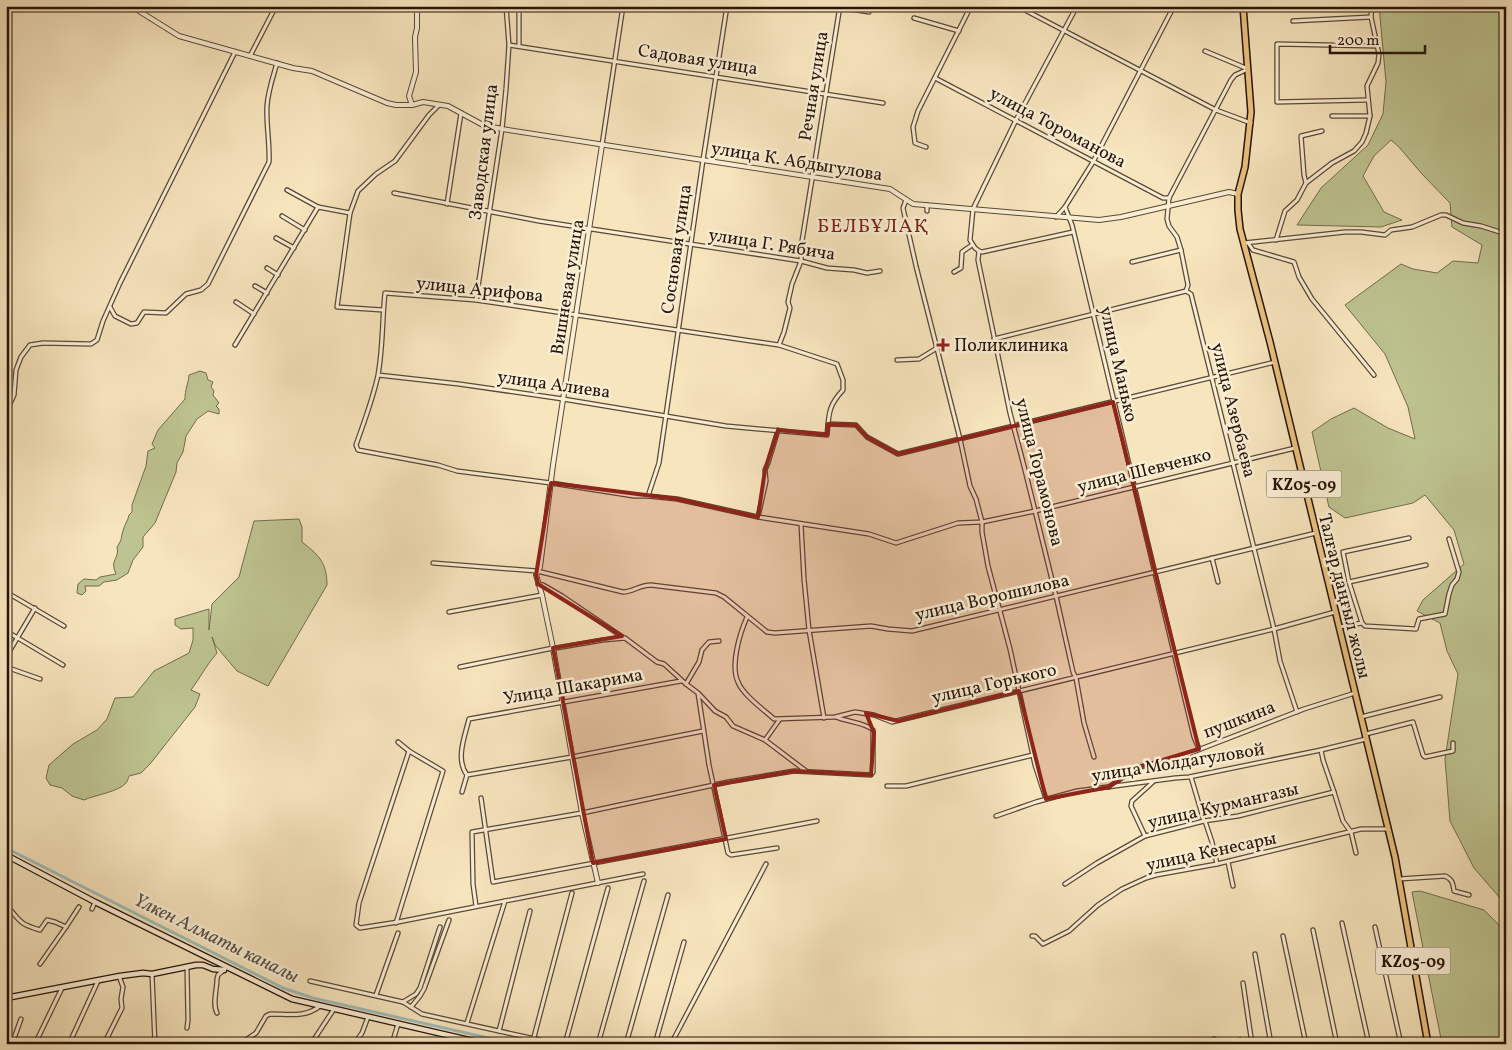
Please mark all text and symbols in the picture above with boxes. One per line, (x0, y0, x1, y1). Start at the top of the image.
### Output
scale bar (1330, 22, 1424, 54)
street label: Речная улица (793, 30, 835, 143)
text: 200 m (1337, 31, 1380, 52)
street label: Садовая улица (636, 39, 760, 82)
street label: улица Тороманова (985, 82, 1130, 175)
street label: Заводская улица (464, 83, 505, 222)
street label: улица К. Абдыгулова (709, 137, 884, 188)
street label: Сосновая улица (656, 183, 699, 316)
district label: БЕЛБҰЛАҚ (817, 213, 929, 241)
street label: Вишневая улица (545, 217, 592, 357)
street label: улица Г. Рябича (706, 223, 837, 268)
street label: улица Арифова (415, 271, 545, 310)
street label: улица Манько (1092, 304, 1143, 425)
place label: Поликлиника (954, 334, 1069, 359)
marker: Поликлиника (936, 338, 950, 352)
street label: улица Азербаева (1204, 340, 1261, 480)
street label: улица Алиева (496, 365, 612, 406)
street label: улица Торамонова (1008, 396, 1069, 549)
street label: улица Шевченко (1075, 443, 1214, 500)
road number: KZ05-09 (1266, 470, 1342, 498)
street label: Талғар даңғыл жолы (1311, 511, 1376, 682)
street label: улица Ворошилова (913, 569, 1072, 628)
street label: улица Горького (929, 658, 1059, 711)
street label: Улица Шакарима (501, 663, 645, 712)
street label: пушкина (1200, 695, 1279, 746)
street label: улица Молдагуловой (1090, 737, 1267, 790)
street label: улица Курмангазы (1145, 777, 1301, 836)
street label: улица Кенесары (1144, 826, 1279, 878)
water label: Үлкен Алматы каналы (129, 888, 303, 990)
road number: KZ05-09 (1376, 948, 1450, 974)

